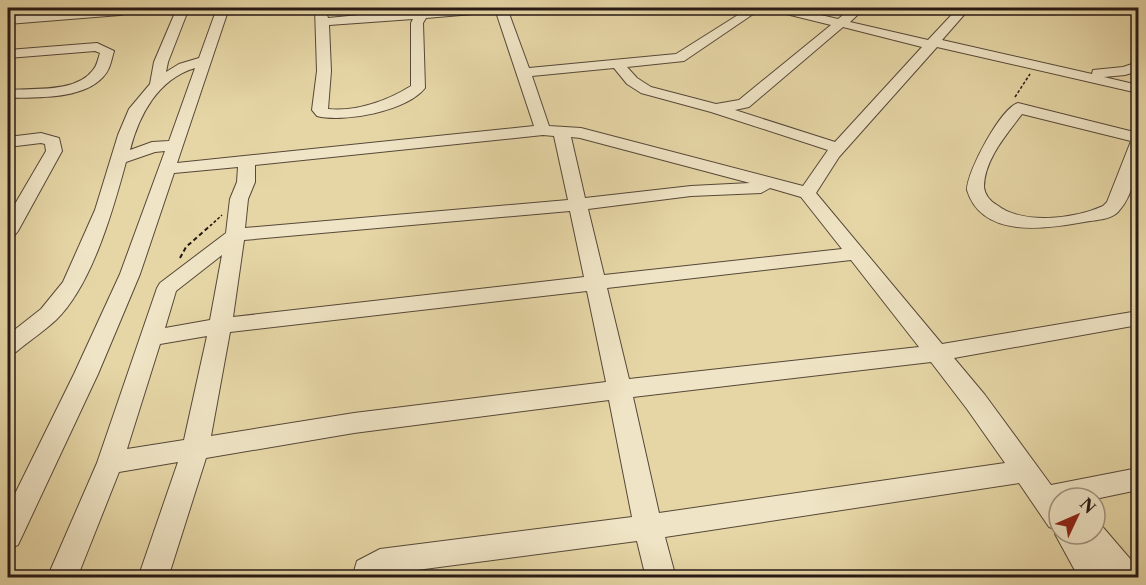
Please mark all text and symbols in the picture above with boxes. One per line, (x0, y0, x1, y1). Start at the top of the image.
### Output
north arrow (1047, 486, 1107, 546)
text: N (1076, 494, 1100, 518)

